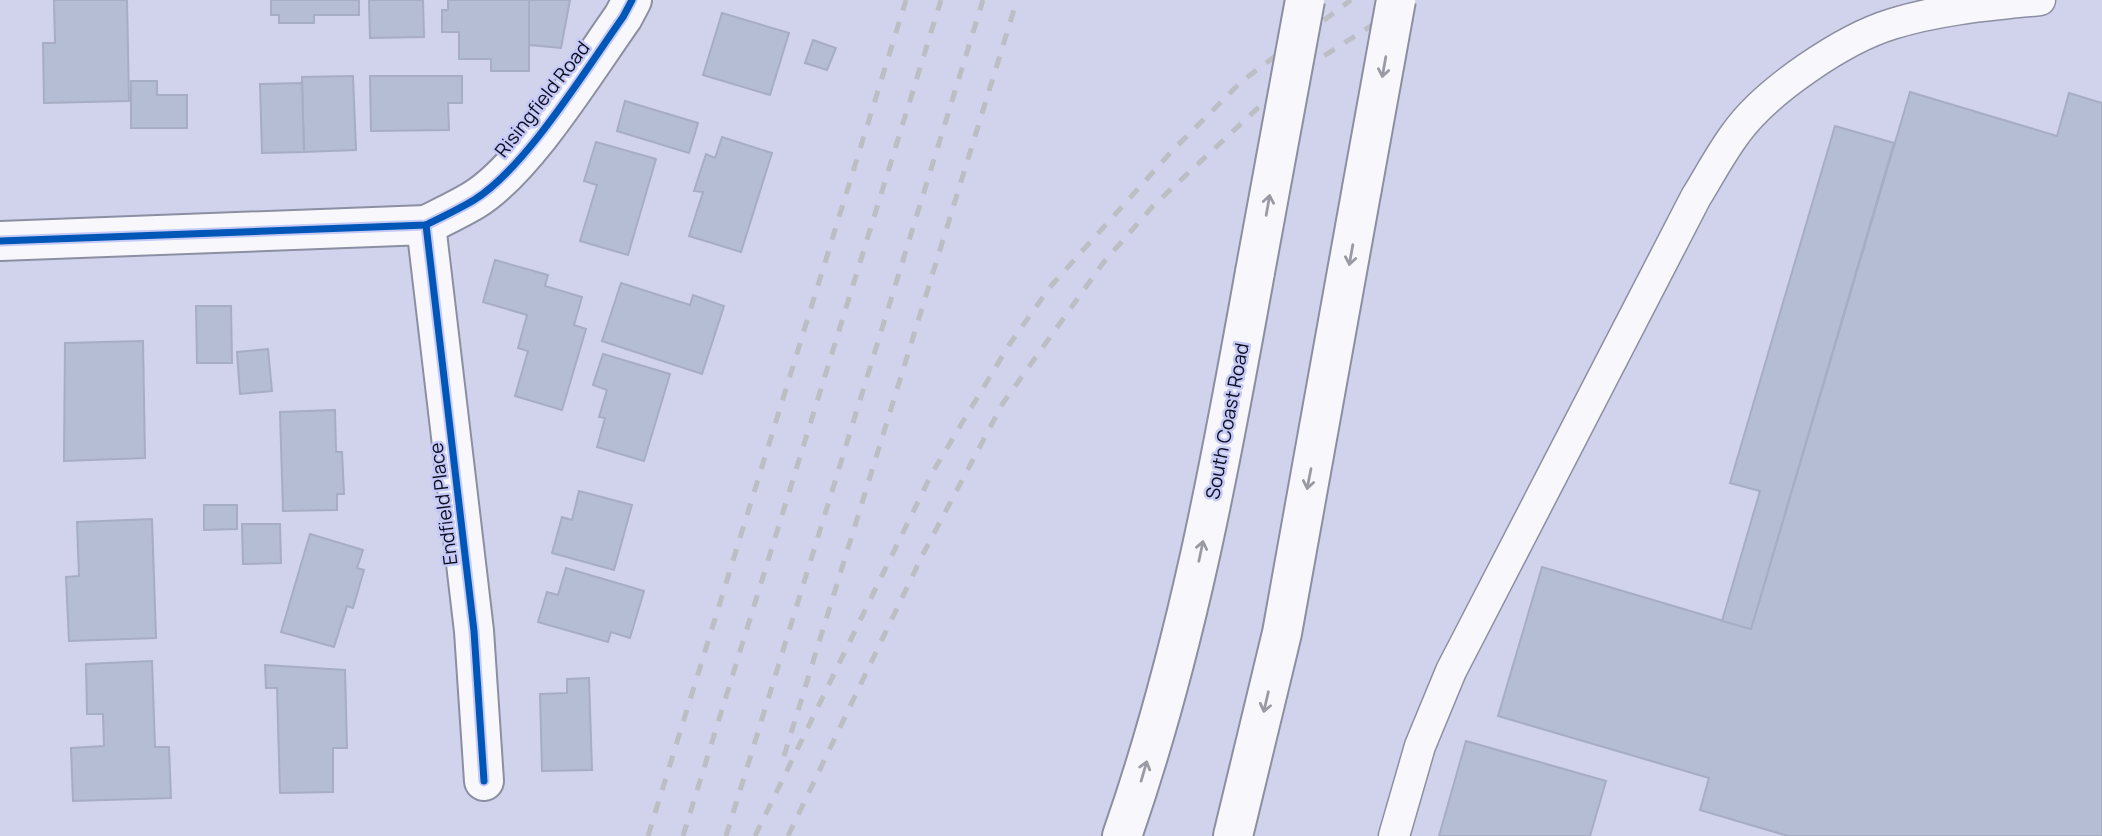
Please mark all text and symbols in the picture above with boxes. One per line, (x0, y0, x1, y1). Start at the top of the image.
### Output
street label: Risingfield Road (489, 36, 595, 162)
one-way arrow (1376, 55, 1390, 78)
one-way arrow (1261, 194, 1275, 217)
one-way arrow (1343, 243, 1357, 266)
street label: South Coast Road (1199, 341, 1255, 501)
street label: Endfield Place (423, 441, 463, 567)
one-way arrow (1301, 467, 1315, 490)
one-way arrow (1194, 540, 1208, 563)
one-way arrow (1259, 690, 1272, 713)
one-way arrow (1138, 761, 1151, 783)

